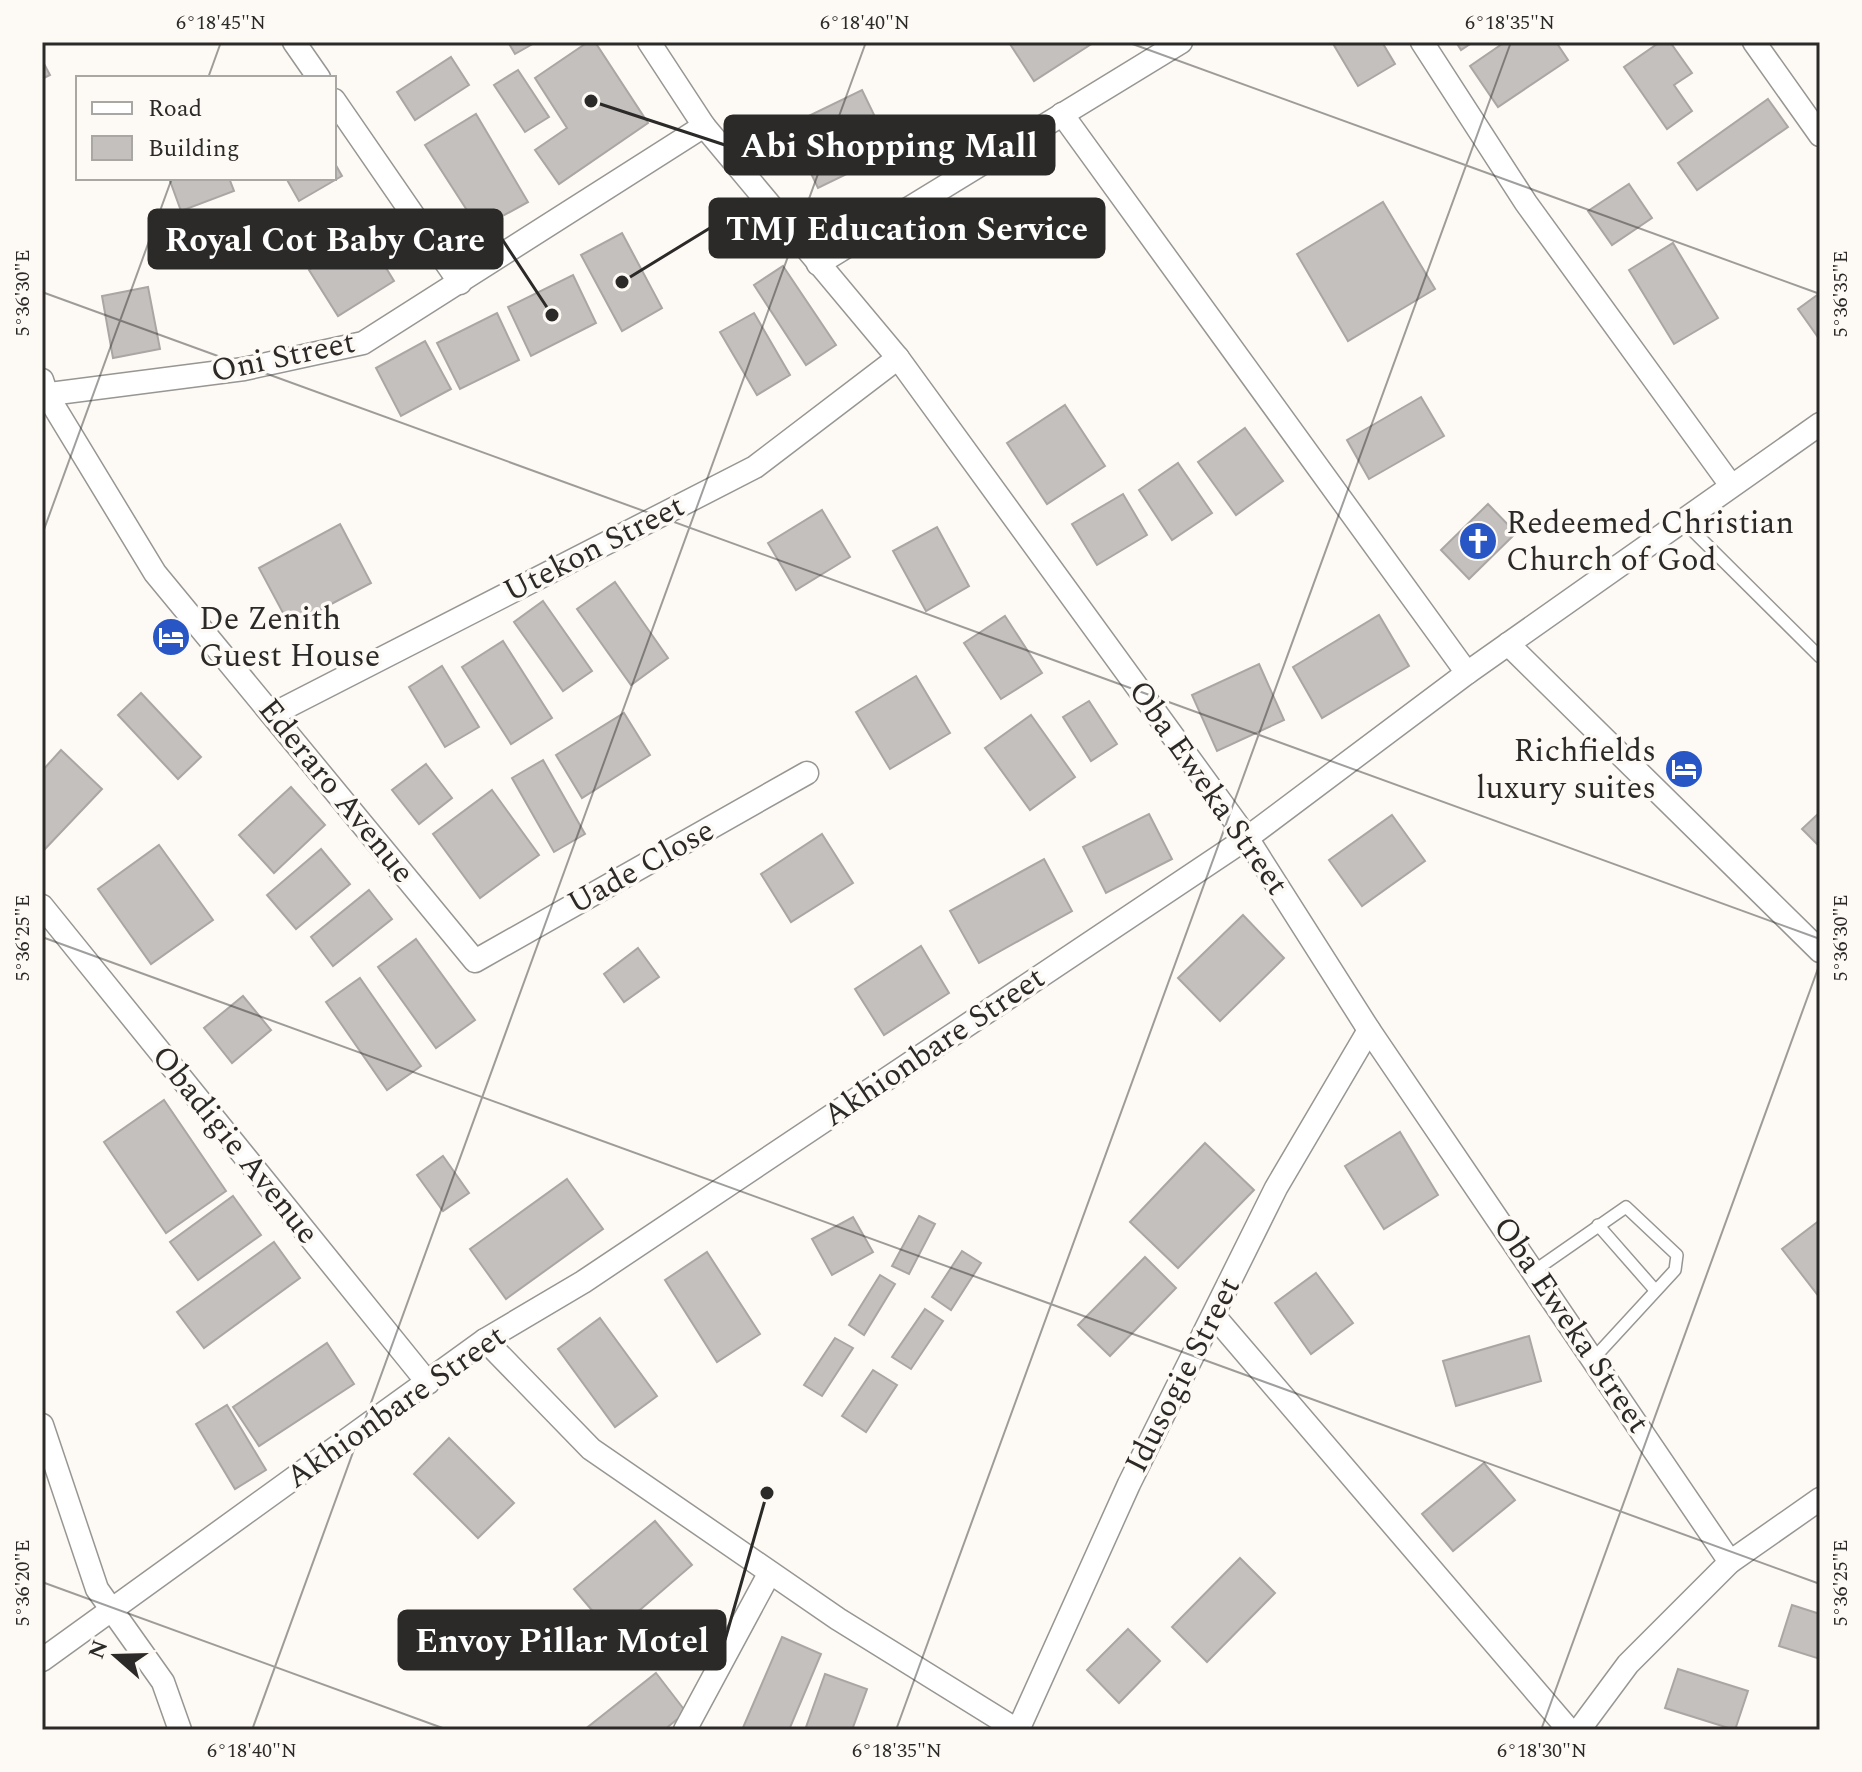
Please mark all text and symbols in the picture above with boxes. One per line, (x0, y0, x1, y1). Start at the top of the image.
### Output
text: 6°18'45"N (176, 8, 266, 38)
text: 6°18'40"N (820, 8, 910, 38)
text: 6°18'35"N (1465, 8, 1555, 38)
legend (76, 76, 336, 180)
text: Road (148, 91, 202, 127)
callout: Abi Shopping Mall (725, 116, 1054, 174)
text: Abi Shopping Mall (741, 121, 1037, 173)
text: Building (148, 131, 240, 167)
callout: TMJ Education Service (710, 199, 1104, 257)
text: TMJ Education Service (726, 204, 1088, 256)
callout: Royal Cot Baby Care (149, 210, 502, 268)
text: Royal Cot Baby Care (165, 215, 485, 267)
text: 5°36'30"E (8, 249, 38, 337)
text: 5°36'35"E (1826, 250, 1856, 338)
street label: Oni Street (206, 318, 360, 396)
street label: Utekon Street (495, 482, 693, 616)
place label: Redeemed Christian Church of God (1506, 499, 1794, 585)
church icon: Redeemed Christian Church of God (1457, 520, 1499, 562)
place label: De Zenith Guest House (199, 595, 380, 681)
hotel icon: De Zenith Guest House (150, 616, 192, 658)
street label: Oba Eweka Street (1115, 670, 1301, 906)
street label: Ederaro Avenue (246, 688, 426, 894)
place label: Richfields luxury suites (1476, 727, 1656, 813)
hotel icon: Richfields luxury suites (1663, 748, 1705, 790)
street label: Uade Close (558, 806, 724, 928)
text: 5°36'25"E (8, 894, 38, 982)
text: 5°36'30"E (1826, 894, 1856, 982)
street label: Akhionbare Street (813, 954, 1055, 1140)
street label: Obadigie Avenue (139, 1035, 331, 1255)
street label: Oba Eweka Street (1480, 1206, 1662, 1444)
street label: Idusogie Street (1113, 1268, 1253, 1482)
street label: Akhionbare Street (276, 1313, 516, 1501)
text: 5°36'20"E (8, 1539, 38, 1627)
text: 5°36'25"E (1826, 1539, 1856, 1627)
callout: Envoy Pillar Motel (399, 1611, 725, 1669)
north arrow (76, 1616, 156, 1696)
text: Envoy Pillar Motel (415, 1616, 709, 1668)
text: N (80, 1636, 117, 1664)
text: 6°18'40"N (207, 1736, 297, 1766)
text: 6°18'35"N (852, 1736, 942, 1766)
text: 6°18'30"N (1497, 1736, 1587, 1766)

